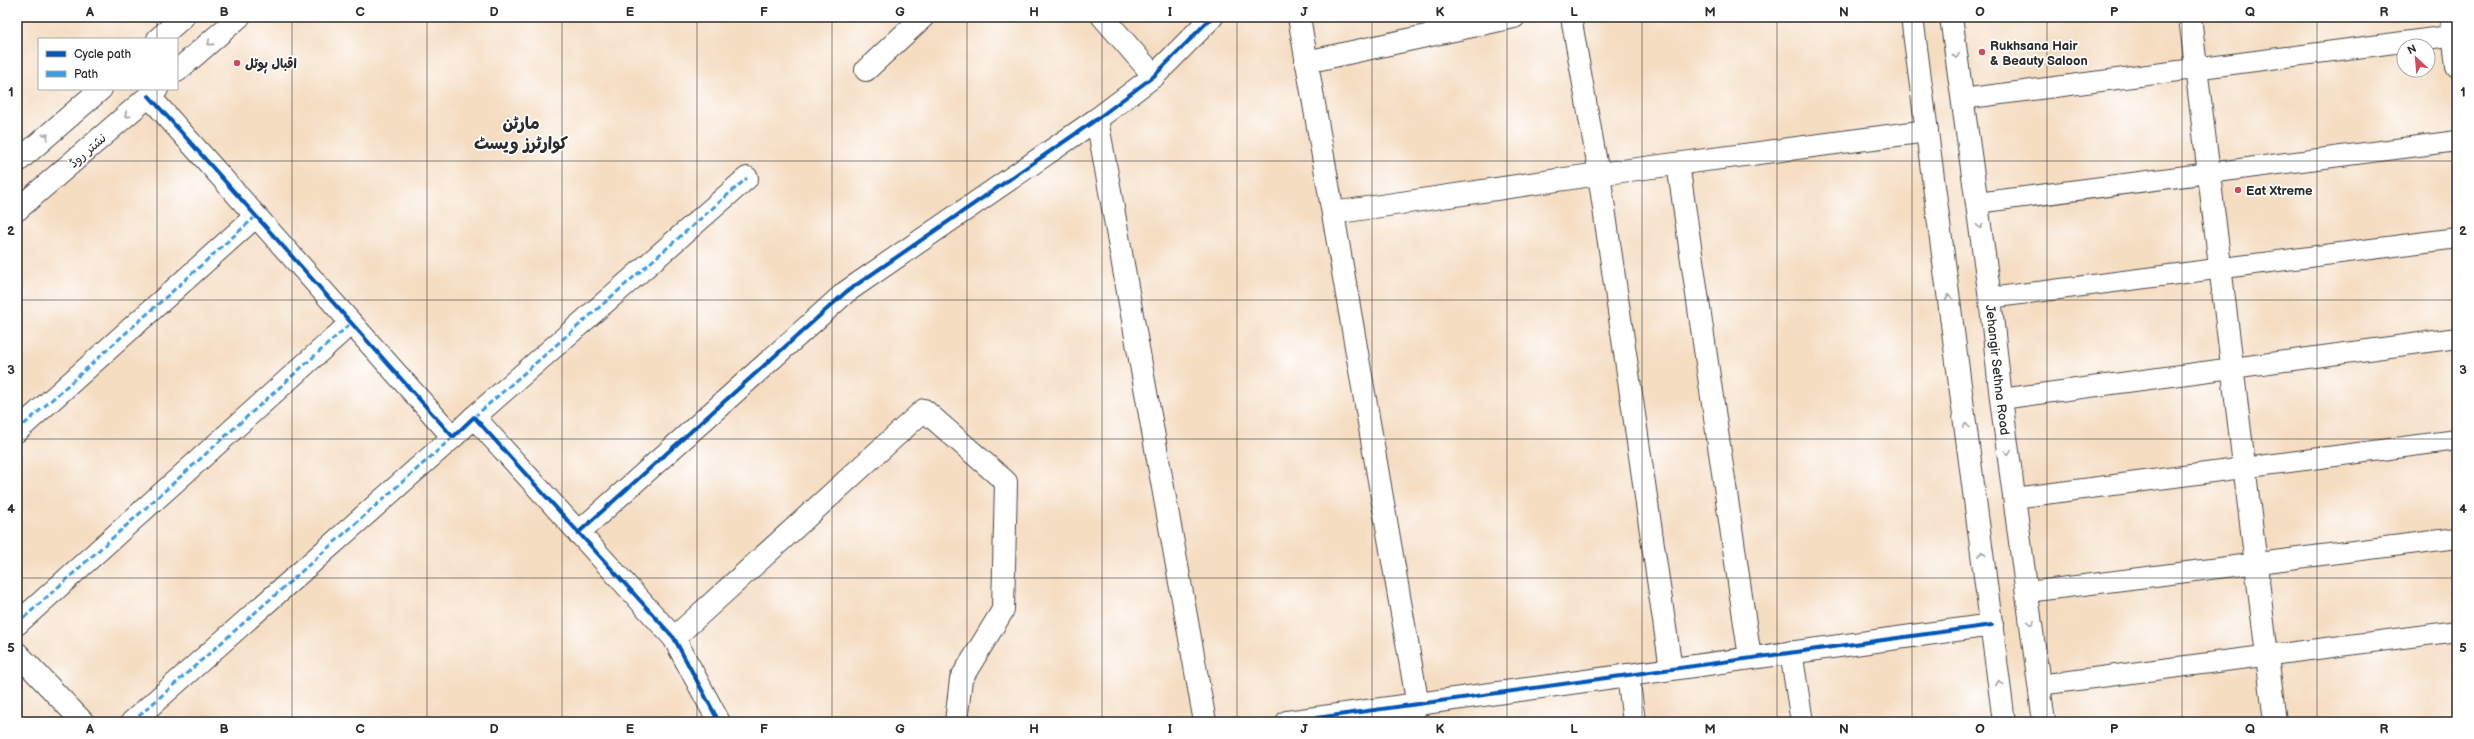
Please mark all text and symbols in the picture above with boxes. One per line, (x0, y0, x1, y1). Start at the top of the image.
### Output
text: A (85, 4, 94, 20)
text: B (219, 4, 229, 20)
text: C (355, 4, 365, 20)
text: D (489, 4, 499, 20)
text: E (626, 4, 635, 20)
text: F (760, 4, 768, 20)
text: G (895, 4, 905, 20)
text: H (1029, 4, 1039, 20)
text: I (1168, 4, 1172, 20)
text: J (1300, 4, 1308, 20)
text: K (1436, 4, 1445, 20)
text: L (1570, 4, 1578, 20)
text: M (1704, 4, 1716, 20)
text: N (1839, 4, 1849, 20)
text: O (1975, 4, 1985, 20)
text: P (2110, 4, 2119, 20)
text: Q (2245, 4, 2255, 20)
text: R (2380, 4, 2389, 20)
legend (38, 38, 178, 90)
one-way arrow (207, 38, 214, 45)
place label: Rukhsana Hair & Beauty Saloon (1990, 38, 2088, 69)
north arrow (2396, 38, 2436, 78)
text: N (2405, 42, 2418, 57)
text: Cycle path (74, 47, 131, 62)
marker: Rukhsana Hair & Beauty Saloon (1977, 47, 1987, 57)
one-way arrow (1951, 53, 1960, 59)
place label: اقبال ہوٹل (245, 56, 297, 74)
marker: اقبال ہوٹل (232, 58, 242, 68)
text: Path (74, 67, 99, 82)
text: 1 (8, 84, 14, 100)
text: 1 (2460, 84, 2466, 100)
one-way arrow (124, 110, 132, 117)
district label: مارٹن کوارٹرز ویسٹ (474, 114, 569, 154)
street label: نشتر روڈ (66, 130, 110, 171)
one-way arrow (42, 134, 49, 141)
place label: Eat Xtreme (2246, 183, 2313, 199)
marker: Eat Xtreme (2233, 185, 2243, 195)
text: 2 (7, 223, 15, 239)
one-way arrow (1975, 223, 1984, 229)
text: 2 (2459, 223, 2467, 239)
one-way arrow (1945, 294, 1954, 300)
street label: Jehangir Sethna Road (1982, 304, 2013, 436)
text: 3 (7, 362, 15, 378)
text: 3 (2459, 362, 2467, 378)
one-way arrow (1962, 422, 1971, 429)
one-way arrow (2003, 449, 2012, 455)
text: 4 (7, 501, 15, 517)
text: 4 (2459, 501, 2467, 517)
one-way arrow (1978, 551, 1987, 558)
one-way arrow (2026, 620, 2035, 626)
text: 5 (7, 640, 15, 656)
text: 5 (2459, 640, 2467, 656)
one-way arrow (1995, 680, 2004, 686)
text: A (85, 721, 94, 737)
text: B (219, 721, 229, 737)
text: C (355, 721, 365, 737)
text: D (489, 721, 499, 737)
text: E (626, 721, 635, 737)
text: F (760, 721, 768, 737)
text: G (895, 721, 905, 737)
text: H (1029, 721, 1039, 737)
text: I (1168, 721, 1172, 737)
text: J (1300, 721, 1308, 737)
text: K (1436, 721, 1445, 737)
text: L (1570, 721, 1578, 737)
text: M (1704, 721, 1716, 737)
text: N (1839, 721, 1849, 737)
text: O (1975, 721, 1985, 737)
text: P (2110, 721, 2119, 737)
text: Q (2245, 721, 2255, 737)
text: R (2380, 721, 2389, 737)

